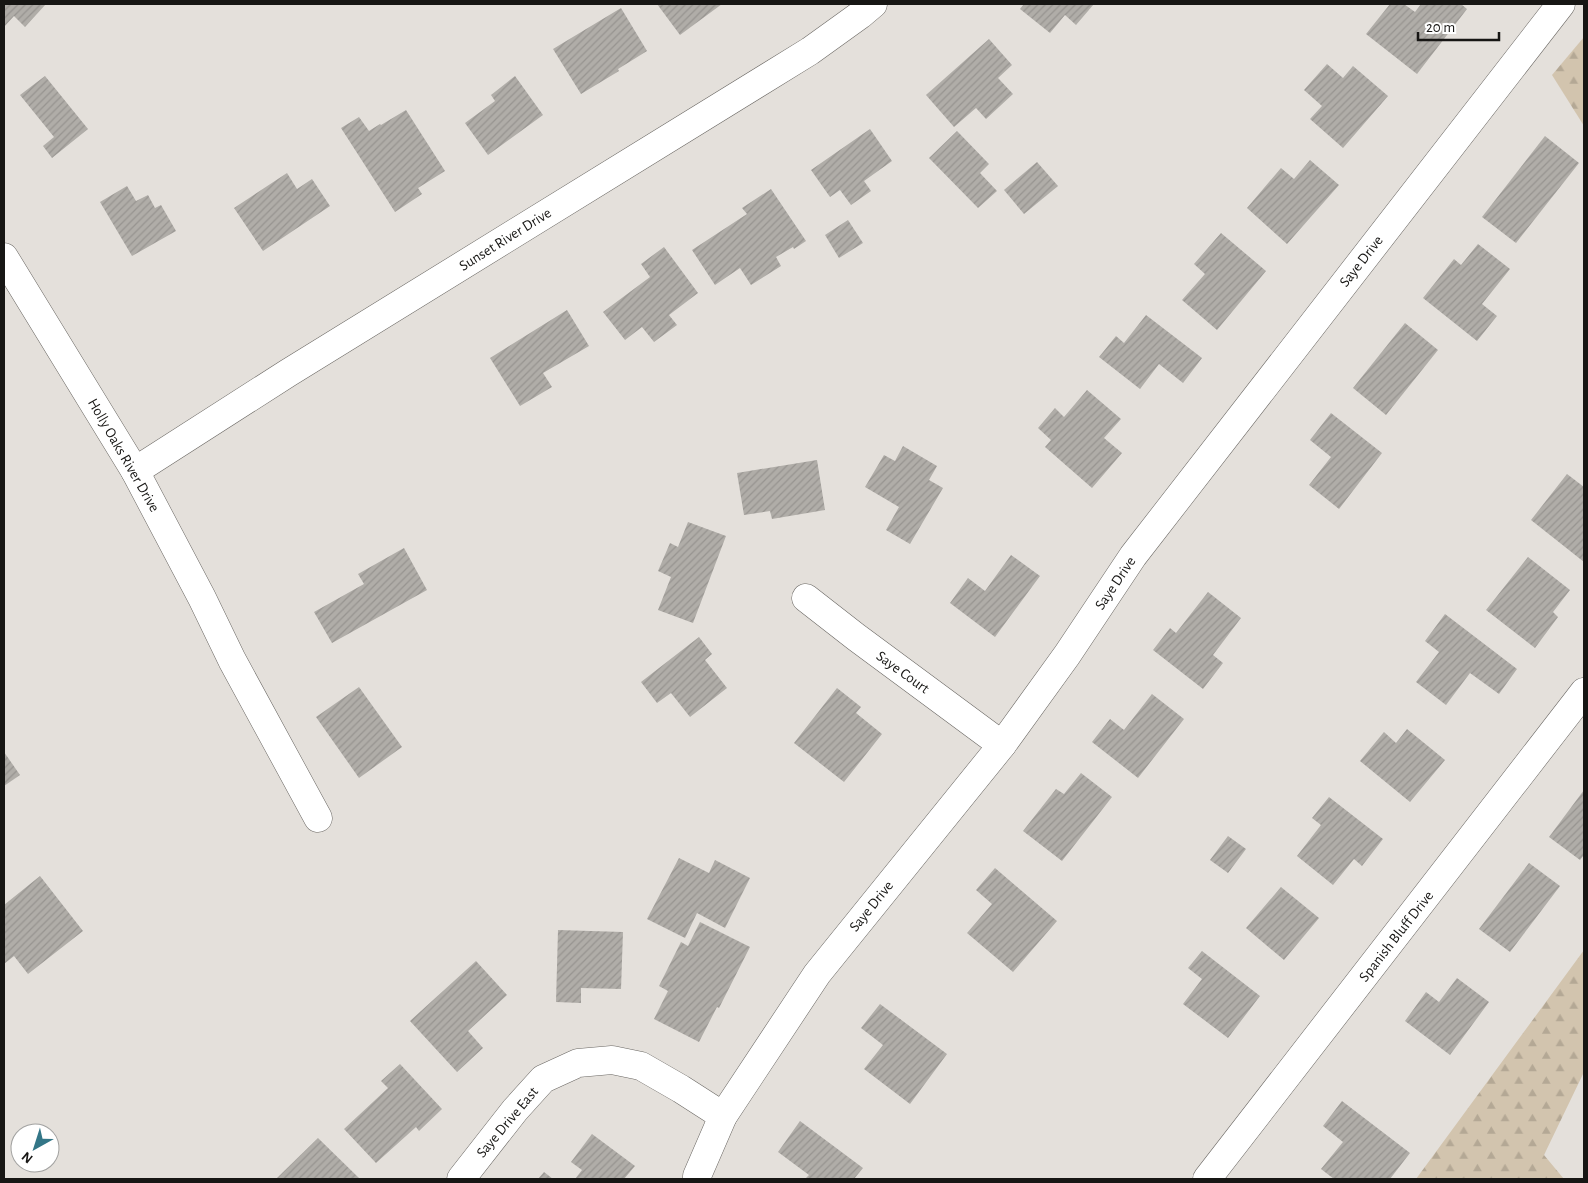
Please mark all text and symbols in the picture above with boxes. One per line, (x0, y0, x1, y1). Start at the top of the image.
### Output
scale bar (1418, 10, 1499, 42)
text: 20 m (1426, 20, 1455, 35)
street label: Sunset River Drive (457, 205, 554, 274)
street label: Saye Drive (1337, 233, 1386, 290)
street label: Holly Oaks River Drive (85, 396, 162, 515)
street label: Saye Drive (1092, 554, 1139, 612)
street label: Saye Court (874, 648, 932, 697)
street label: Saye Drive (847, 878, 896, 934)
street label: Spanish Bluff Drive (1356, 888, 1436, 985)
street label: Saye Drive East (474, 1084, 541, 1160)
north arrow (10, 1123, 60, 1173)
text: N (19, 1149, 36, 1166)

